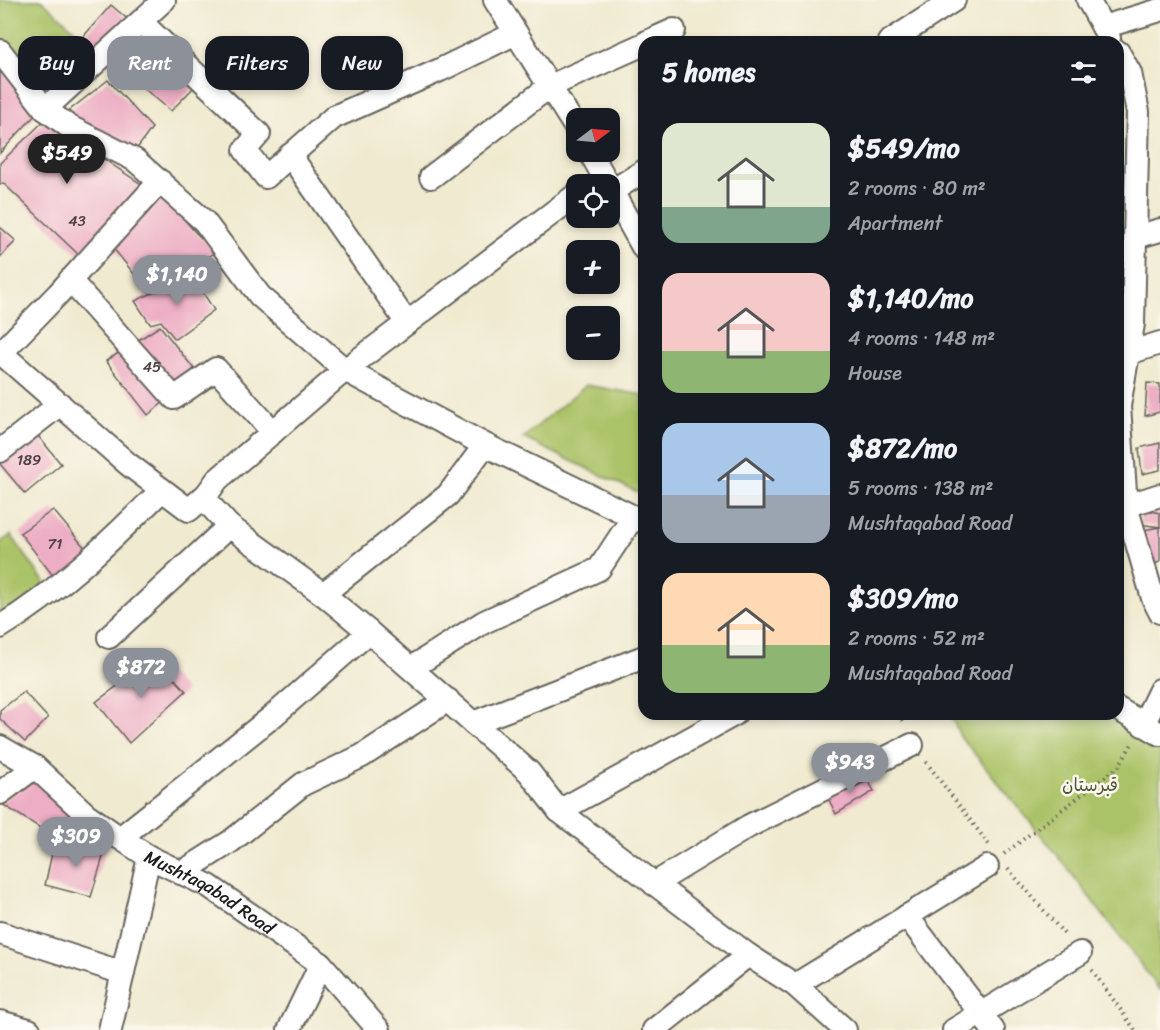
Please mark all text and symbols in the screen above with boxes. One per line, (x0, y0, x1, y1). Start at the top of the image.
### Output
chip: Buy (18, 36, 95, 90)
chip: Rent (107, 36, 193, 90)
chip: Filters (205, 36, 309, 90)
chip: New (321, 36, 403, 90)
text: 5 homes (662, 49, 755, 95)
icon: filters (1067, 56, 1100, 89)
north arrow (566, 108, 620, 162)
map controls (566, 108, 620, 360)
text: $549/mo (848, 125, 960, 171)
pin: $549 (31, 134, 103, 185)
text: $549 (42, 136, 92, 171)
icon: home (710, 147, 782, 219)
text: 2 rooms · 80 m² (848, 171, 986, 206)
button: locate (566, 174, 620, 228)
text: Apartment (848, 206, 942, 241)
house number: 43 (68, 208, 86, 234)
button: + (566, 240, 620, 294)
pin: $1,140 (128, 255, 226, 306)
text: $1,140 (146, 257, 208, 292)
text: $1,140/mo (848, 275, 974, 321)
icon: home (710, 297, 782, 369)
button: − (566, 306, 620, 360)
text: 4 rooms · 148 m² (848, 321, 995, 356)
house number: 45 (143, 354, 161, 380)
text: House (848, 356, 902, 391)
text: $872/mo (848, 425, 957, 471)
house number: 189 (17, 447, 41, 473)
icon: home (710, 447, 782, 519)
text: 5 rooms · 138 m² (848, 471, 993, 506)
text: Mushtaqabad Road (848, 506, 1012, 541)
house number: 71 (47, 531, 63, 557)
text: $309/mo (848, 575, 958, 621)
icon: home (710, 597, 782, 669)
text: 2 rooms · 52 m² (848, 621, 985, 656)
pin: $872 (105, 648, 177, 699)
text: $872 (117, 650, 165, 685)
text: Mushtaqabad Road (848, 656, 1012, 691)
pin: $943 (814, 743, 886, 794)
text: $943 (825, 745, 875, 780)
park label: قبرستان (1062, 769, 1118, 801)
pin: $309 (40, 817, 112, 868)
text: $309 (51, 819, 101, 854)
street label: Mushtaqabad Road (139, 841, 283, 944)

